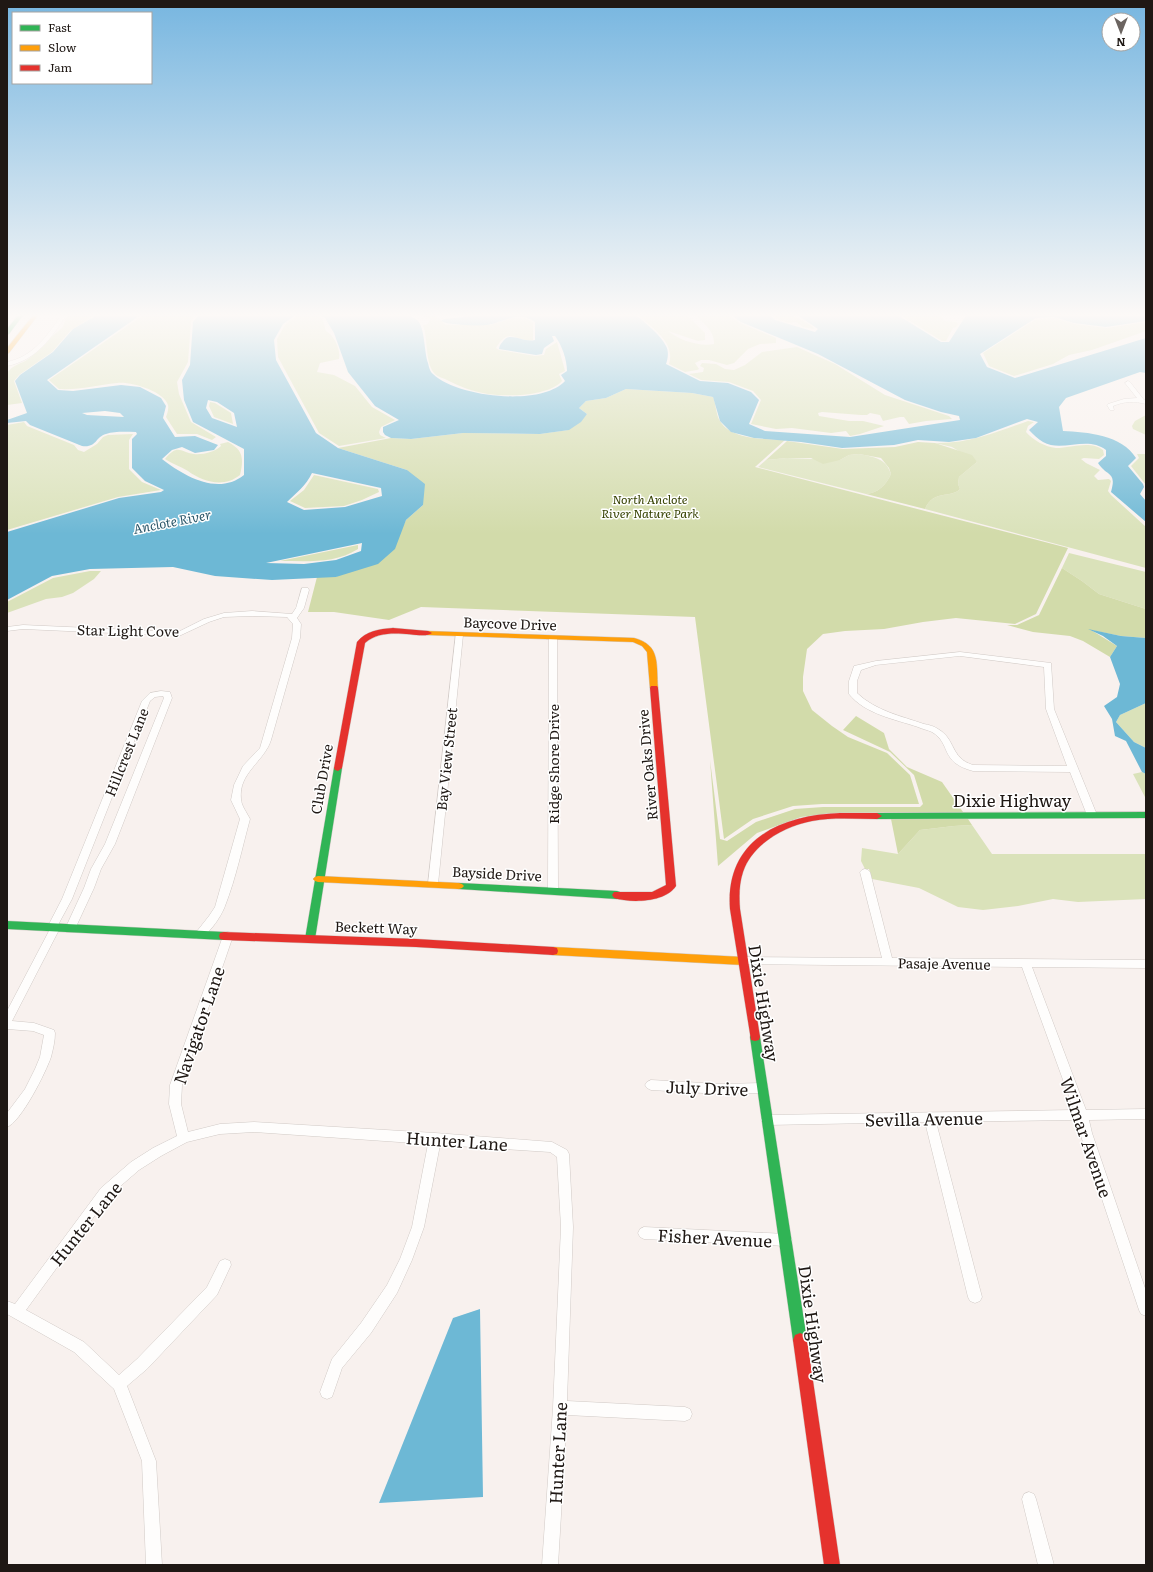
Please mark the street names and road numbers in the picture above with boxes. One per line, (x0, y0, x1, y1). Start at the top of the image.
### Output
street label: Baycove Drive (463, 611, 557, 635)
street label: Star Light Cove (77, 619, 179, 641)
street label: Ridge Shore Drive (543, 704, 563, 824)
street label: Hillcrest Lane (99, 705, 153, 799)
street label: Bay View Street (431, 706, 461, 812)
street label: River Oaks Drive (632, 709, 662, 821)
street label: Club Drive (305, 742, 337, 816)
street label: Dixie Highway (953, 787, 1071, 812)
street label: Bayside Drive (452, 861, 542, 885)
street label: Beckett Way (334, 916, 419, 938)
street label: Dixie Highway (743, 943, 787, 1064)
street label: Pasaje Avenue (897, 952, 991, 974)
street label: Navigator Lane (166, 962, 230, 1087)
street label: July Drive (665, 1073, 749, 1101)
street label: Wilmar Avenue (1055, 1073, 1119, 1201)
street label: Sevilla Avenue (865, 1104, 983, 1132)
street label: Hunter Lane (405, 1124, 509, 1156)
street label: Hunter Lane (43, 1175, 127, 1271)
street label: Fisher Avenue (657, 1222, 773, 1252)
street label: Dixie Highway (793, 1264, 835, 1385)
street label: Hunter Lane (542, 1401, 572, 1505)

